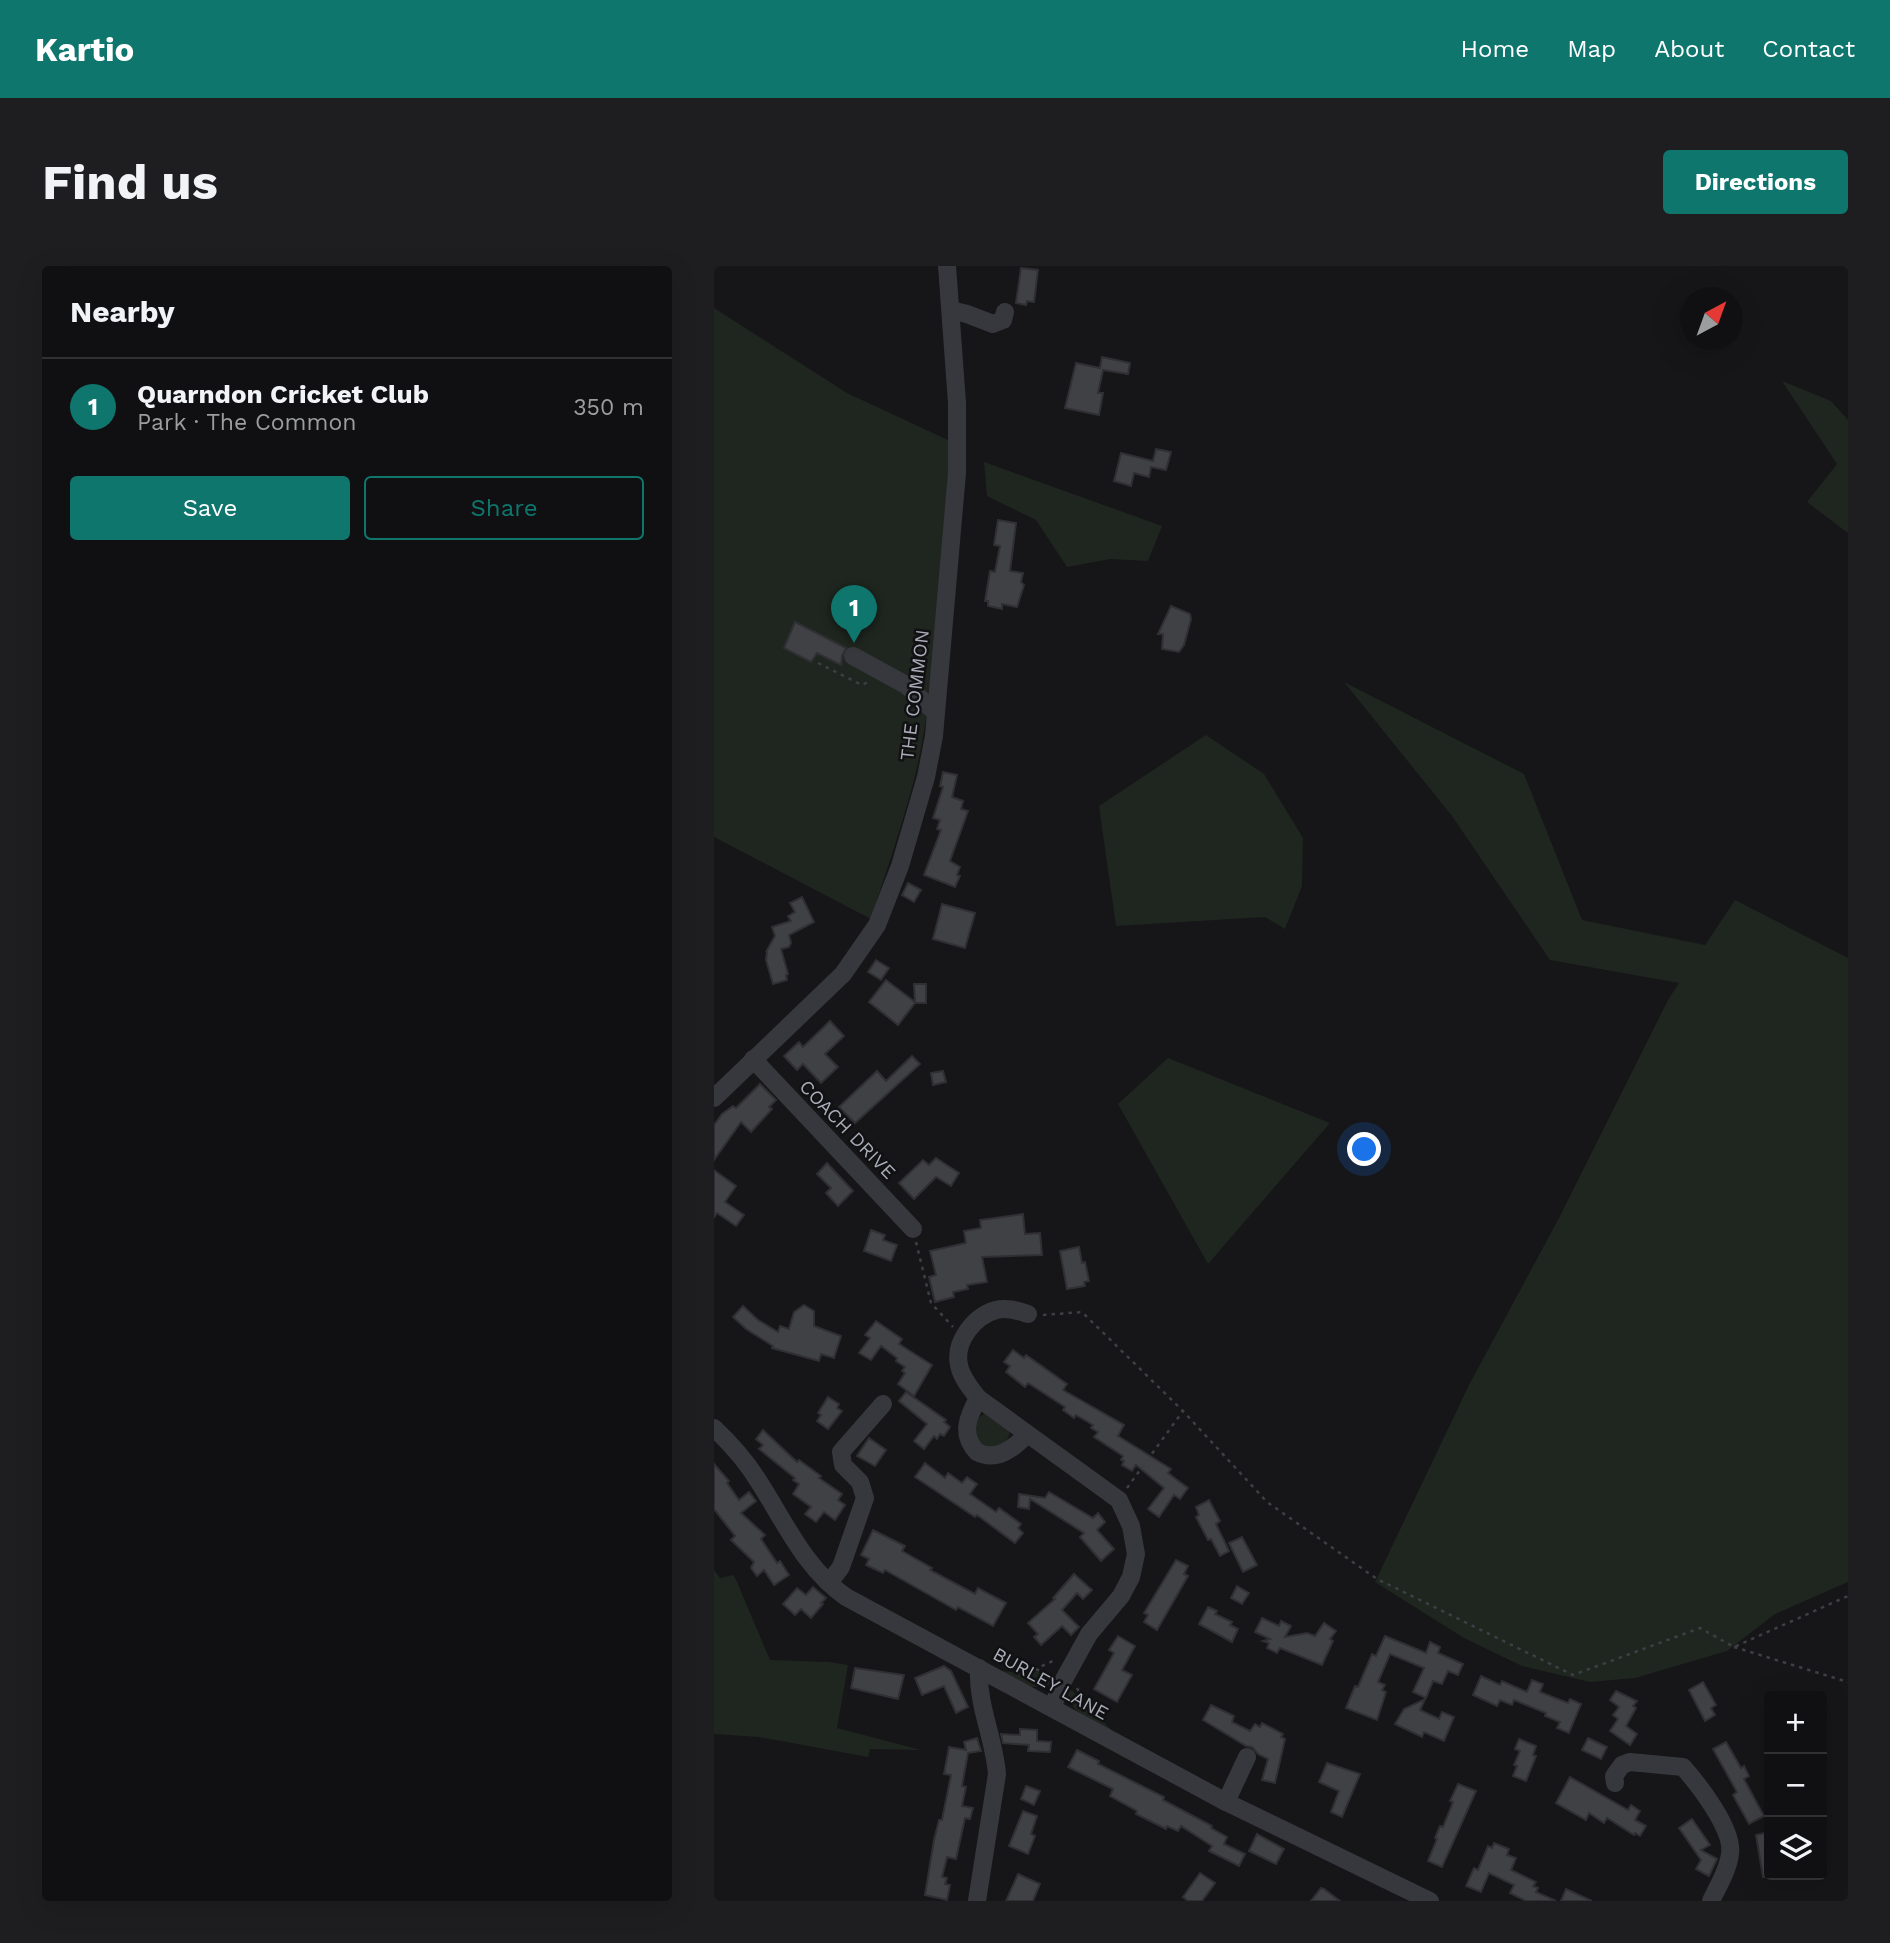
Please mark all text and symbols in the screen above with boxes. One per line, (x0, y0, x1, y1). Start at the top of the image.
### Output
text: Kartio (35, 30, 134, 69)
text: Home (1461, 35, 1529, 63)
text: Map (1567, 35, 1616, 63)
text: About (1654, 35, 1724, 63)
text: Contact (1762, 35, 1855, 63)
button: Directions (1663, 150, 1848, 214)
text: Find us (42, 153, 218, 211)
north arrow (1680, 287, 1743, 350)
text: Nearby (70, 294, 175, 329)
text: Quarndon Cricket Club (137, 379, 429, 409)
text: 1 (88, 394, 98, 421)
text: 350 m (573, 394, 644, 421)
text: Park · The Common (137, 409, 356, 436)
button: Save (70, 476, 350, 540)
button: Share (364, 476, 644, 540)
pin: 1 (831, 585, 877, 643)
street label: THE COMMON (895, 628, 934, 762)
street label: COACH DRIVE (795, 1075, 901, 1184)
your location (1347, 1132, 1381, 1166)
street label: BURLEY LANE (989, 1642, 1113, 1725)
map controls (1764, 1691, 1827, 1880)
button: + (1764, 1691, 1827, 1754)
button: − (1764, 1754, 1827, 1817)
button: layers (1764, 1817, 1827, 1880)

